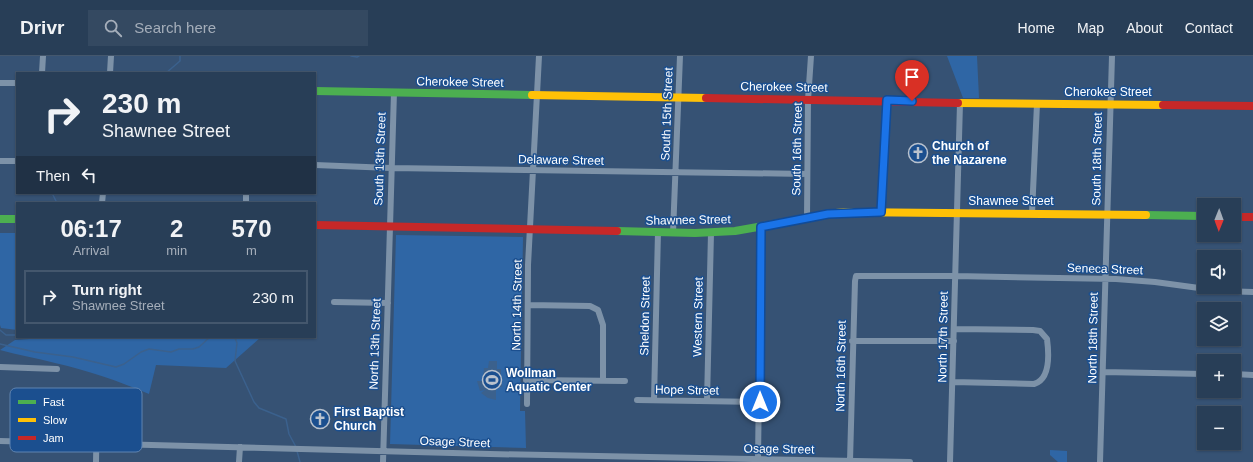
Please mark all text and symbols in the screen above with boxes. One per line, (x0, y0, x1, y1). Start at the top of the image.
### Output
search box (88, 10, 368, 46)
text: Drivr (20, 17, 64, 38)
icon: search (102, 17, 124, 39)
text: Search here (134, 19, 216, 36)
text: Home (1018, 20, 1055, 36)
text: Map (1077, 20, 1104, 36)
text: About (1126, 20, 1163, 36)
text: Contact (1185, 20, 1233, 36)
pin (895, 60, 929, 101)
street label: South 15th Street (658, 66, 676, 161)
icon: arrive (901, 66, 923, 88)
street label: Cherokee Street (416, 74, 504, 90)
street label: Cherokee Street (740, 79, 828, 95)
street label: Cherokee Street (1064, 85, 1152, 99)
icon: right (36, 88, 88, 140)
text: 230 m (102, 88, 181, 119)
street label: South 16th Street (789, 102, 805, 196)
street label: South 13th Street (371, 111, 389, 206)
street label: South 18th Street (1089, 112, 1105, 206)
text: Shawnee Street (102, 121, 230, 141)
place label: Church of the Nazarene (932, 139, 1007, 167)
church icon: Church of the Nazarene (907, 142, 929, 164)
street label: Delaware Street (518, 152, 605, 168)
icon: left (78, 164, 100, 186)
text: Then (36, 167, 70, 184)
street label: Shawnee Street (968, 194, 1054, 208)
north arrow (1197, 198, 1241, 242)
map controls (1197, 198, 1241, 450)
street label: Shawnee Street (645, 212, 731, 228)
text: 06:17 (60, 215, 122, 242)
text: 2 (170, 215, 183, 242)
text: 570 (232, 215, 272, 242)
text: Arrival (73, 243, 110, 258)
text: min (166, 243, 187, 258)
text: m (246, 243, 257, 258)
button: sound (1197, 250, 1241, 294)
street label: North 14th Street (509, 259, 525, 351)
street label: Seneca Street (1067, 261, 1144, 277)
street label: Sheldon Street (637, 276, 653, 356)
street label: Western Street (690, 276, 706, 357)
text: Turn right (72, 281, 142, 298)
icon: right (38, 286, 60, 308)
text: 230 m (252, 289, 294, 306)
street label: North 17th Street (935, 291, 951, 383)
street label: North 18th Street (1085, 292, 1101, 384)
street label: North 13th Street (366, 297, 384, 390)
text: Shawnee Street (72, 298, 165, 313)
button: layers (1197, 302, 1241, 346)
street label: North 16th Street (833, 320, 849, 412)
button: + (1197, 354, 1241, 398)
place label: Wollman Aquatic Center (506, 366, 592, 394)
sports icon: Wollman Aquatic Center (481, 369, 503, 391)
position arrow (739, 381, 781, 423)
street label: Hope Street (655, 382, 720, 398)
legend (10, 388, 142, 452)
text: Fast (43, 396, 64, 408)
place label: First Baptist Church (334, 405, 404, 433)
button: − (1197, 406, 1241, 450)
church icon: First Baptist Church (309, 408, 331, 430)
text: Slow (43, 414, 67, 426)
text: Jam (43, 432, 64, 444)
street label: Osage Street (419, 434, 491, 450)
street label: Osage Street (744, 441, 815, 457)

